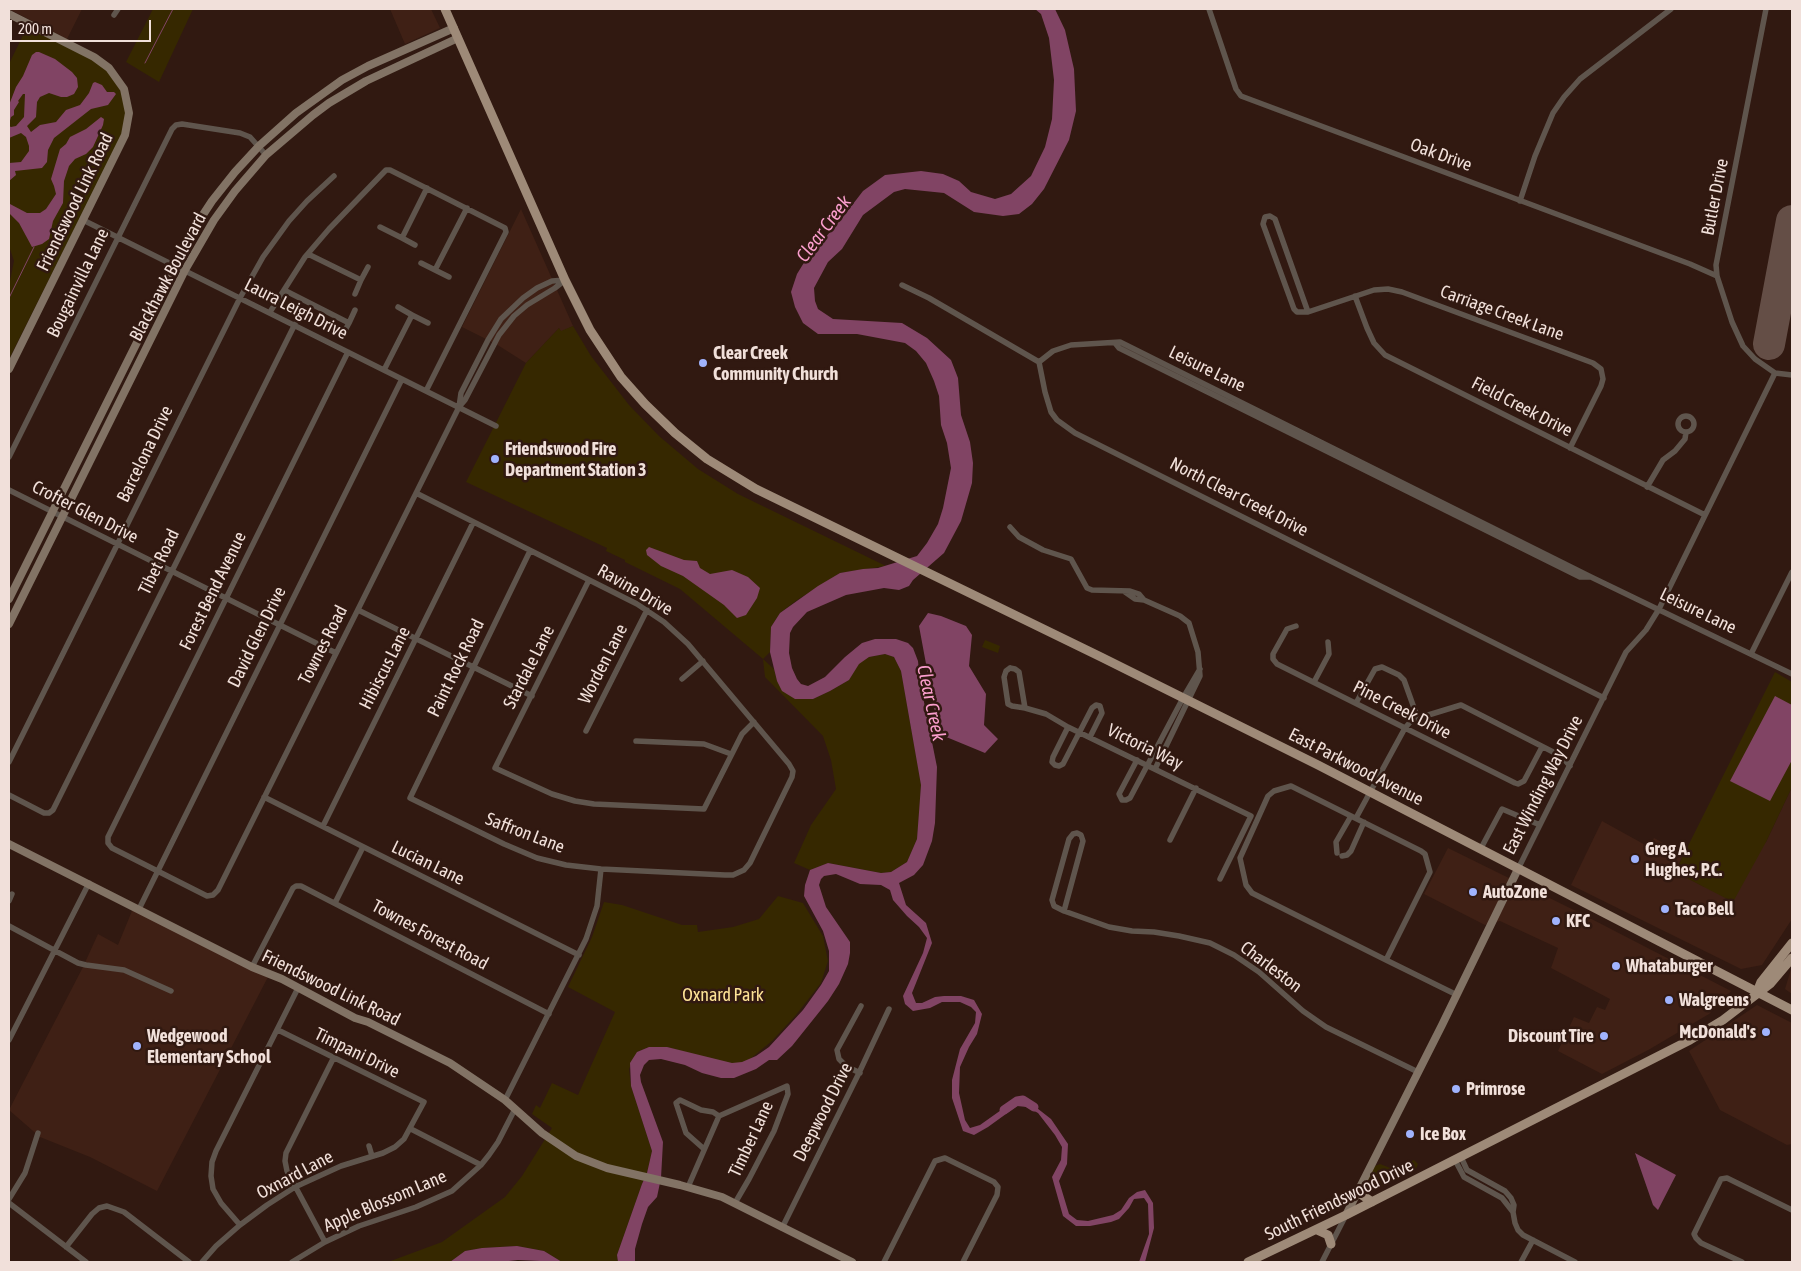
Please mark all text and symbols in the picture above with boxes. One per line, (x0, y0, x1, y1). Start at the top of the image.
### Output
scale bar (12, 10, 154, 42)
text: 200 m (18, 20, 52, 37)
street label: Friendswood Link Road (32, 129, 118, 275)
street label: Oak Drive (1407, 134, 1475, 176)
street label: Butler Drive (1697, 157, 1733, 237)
water label: Clear Creek (792, 191, 856, 267)
street label: Blackhawk Boulevard (125, 209, 211, 345)
street label: Bougainvilla Lane (42, 225, 114, 341)
street label: Laura Leigh Drive (241, 274, 351, 344)
street label: Carriage Creek Lane (1437, 281, 1567, 345)
street label: Leisure Lane (1165, 341, 1249, 397)
place label: Clear Creek Community Church (713, 342, 838, 384)
marker: Clear Creek Community Church (697, 357, 709, 369)
street label: Field Creek Drive (1468, 372, 1576, 442)
street label: Barcelona Drive (112, 402, 178, 506)
place label: Friendswood Fire Department Station 3 (505, 438, 647, 480)
marker: Friendswood Fire Department Station 3 (489, 453, 501, 465)
street label: North Clear Creek Drive (1166, 453, 1312, 541)
street label: Crofter Glen Drive (28, 476, 142, 548)
street label: Tibet Road (134, 526, 184, 598)
street label: Forest Bend Avenue (175, 528, 251, 654)
street label: Ravine Drive (594, 560, 676, 620)
street label: David Glen Drive (223, 583, 291, 691)
street label: Leisure Lane (1656, 583, 1740, 639)
street label: Townes Road (294, 602, 352, 688)
street label: Paint Rock Road (423, 616, 489, 720)
street label: Worden Lane (574, 621, 632, 707)
street label: Stardale Lane (499, 622, 559, 712)
street label: Hibiscus Lane (355, 623, 415, 713)
water label: Clear Creek (912, 663, 950, 743)
street label: Pine Creek Drive (1349, 676, 1455, 744)
street label: East Winding Way Drive (1499, 712, 1587, 858)
street label: Victoria Way (1104, 719, 1186, 775)
street label: East Parkwood Avenue (1285, 724, 1427, 810)
street label: Saffron Lane (482, 808, 568, 858)
street label: Lucian Lane (388, 836, 468, 890)
place label: Greg A. Hughes, P.C. (1645, 838, 1722, 881)
marker: Greg A. Hughes, P.C. (1629, 853, 1641, 865)
place label: AutoZone (1483, 881, 1547, 903)
marker: AutoZone (1467, 886, 1479, 898)
street label: Townes Forest Road (368, 895, 492, 975)
place label: Taco Bell (1675, 898, 1734, 920)
marker: Taco Bell (1659, 903, 1671, 915)
place label: KFC (1566, 910, 1590, 932)
marker: KFC (1550, 915, 1562, 927)
street label: Charleston (1236, 937, 1306, 997)
street label: Friendswood Link Road (258, 945, 404, 1031)
place label: Whataburger (1626, 955, 1713, 977)
marker: Whataburger (1610, 960, 1622, 972)
park label: Oxnard Park (682, 984, 764, 1006)
place label: Walgreens (1679, 989, 1749, 1011)
marker: Walgreens (1663, 994, 1675, 1006)
place label: McDonald's (1679, 1021, 1756, 1043)
street label: Timpani Drive (311, 1023, 403, 1083)
place label: Wedgewood Elementary School (147, 1025, 271, 1068)
place label: Discount Tire (1508, 1025, 1594, 1047)
marker: McDonald's (1760, 1026, 1772, 1038)
marker: Discount Tire (1598, 1030, 1610, 1042)
marker: Wedgewood Elementary School (131, 1040, 143, 1052)
street label: Deepwood Drive (789, 1059, 857, 1165)
place label: Primrose (1466, 1078, 1526, 1100)
marker: Primrose (1450, 1083, 1462, 1095)
street label: Timber Lane (724, 1098, 778, 1180)
place label: Ice Box (1420, 1123, 1466, 1145)
marker: Ice Box (1404, 1128, 1416, 1140)
street label: Oxnard Lane (253, 1146, 337, 1204)
street label: South Friendswood Drive (1261, 1155, 1417, 1245)
street label: Apple Blossom Lane (320, 1165, 450, 1237)

